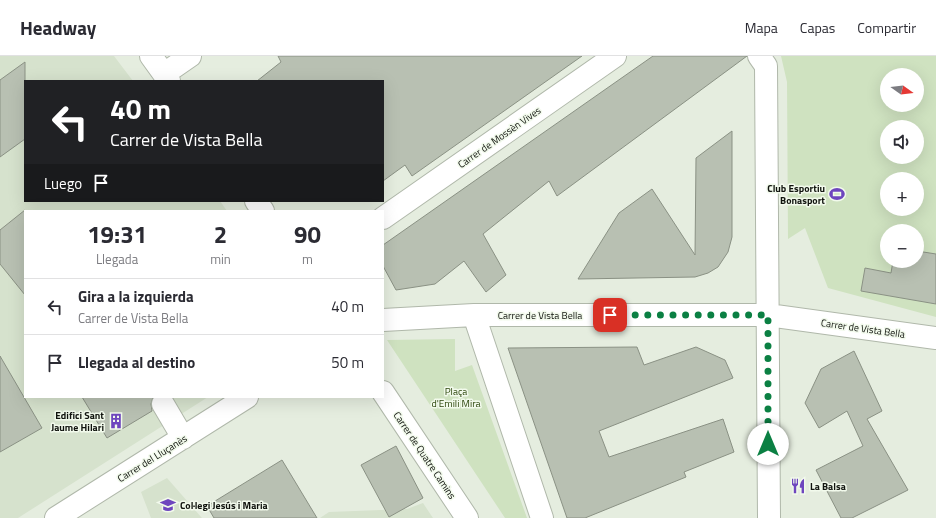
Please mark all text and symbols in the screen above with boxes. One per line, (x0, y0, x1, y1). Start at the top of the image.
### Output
text: Headway (20, 13, 96, 42)
text: Mapa (745, 17, 778, 38)
text: Capas (800, 17, 835, 38)
text: Compartir (857, 17, 916, 38)
north arrow (880, 68, 924, 112)
map controls (880, 68, 924, 268)
text: 40 m (110, 87, 171, 130)
icon: left (44, 96, 96, 148)
street label: Carrer de Mossèn Vives (455, 103, 544, 172)
button: sound (880, 120, 924, 164)
text: Carrer de Vista Bella (110, 126, 263, 153)
text: Luego (44, 172, 82, 195)
icon: arrive (90, 172, 112, 194)
button: + (880, 172, 924, 216)
place label: Club Esportiu Bonasport (767, 181, 825, 208)
sports icon: Club Esportiu Bonasport (828, 185, 846, 203)
text: 19:31 (87, 216, 147, 252)
text: 2 (214, 216, 227, 252)
text: 90 (294, 216, 321, 252)
button: − (880, 224, 924, 268)
text: Llegada (96, 249, 138, 269)
text: min (210, 249, 231, 269)
text: m (302, 249, 313, 269)
text: Gira a la izquierda (78, 285, 194, 308)
text: 40 m (331, 295, 364, 318)
icon: left (44, 296, 66, 318)
pin (593, 298, 627, 332)
icon: arrive (599, 304, 621, 326)
text: Carrer de Vista Bella (78, 308, 188, 328)
street label: Carrer de Vista Bella (498, 308, 582, 323)
street label: Carrer de Vista Bella (820, 315, 906, 342)
text: Llegada al destino (78, 351, 195, 374)
text: 50 m (331, 351, 364, 374)
icon: arrive (44, 352, 66, 374)
park label: Plaça d'Emili Mira (431, 384, 481, 411)
place label: Edifici Sant Jaume Hilari (51, 408, 104, 435)
street label: Carrer de Quatre Camins (390, 409, 460, 502)
building icon: Edifici Sant Jaume Hilari (107, 412, 125, 430)
position arrow (747, 423, 789, 465)
street label: Carrer del Lluçanès (115, 431, 190, 486)
restaurant icon: La Balsa (789, 477, 807, 495)
place label: La Balsa (810, 479, 846, 494)
school or university icon: Col·legi Jesús i Maria (159, 496, 177, 514)
place label: Col·legi Jesús i Maria (180, 498, 268, 513)

